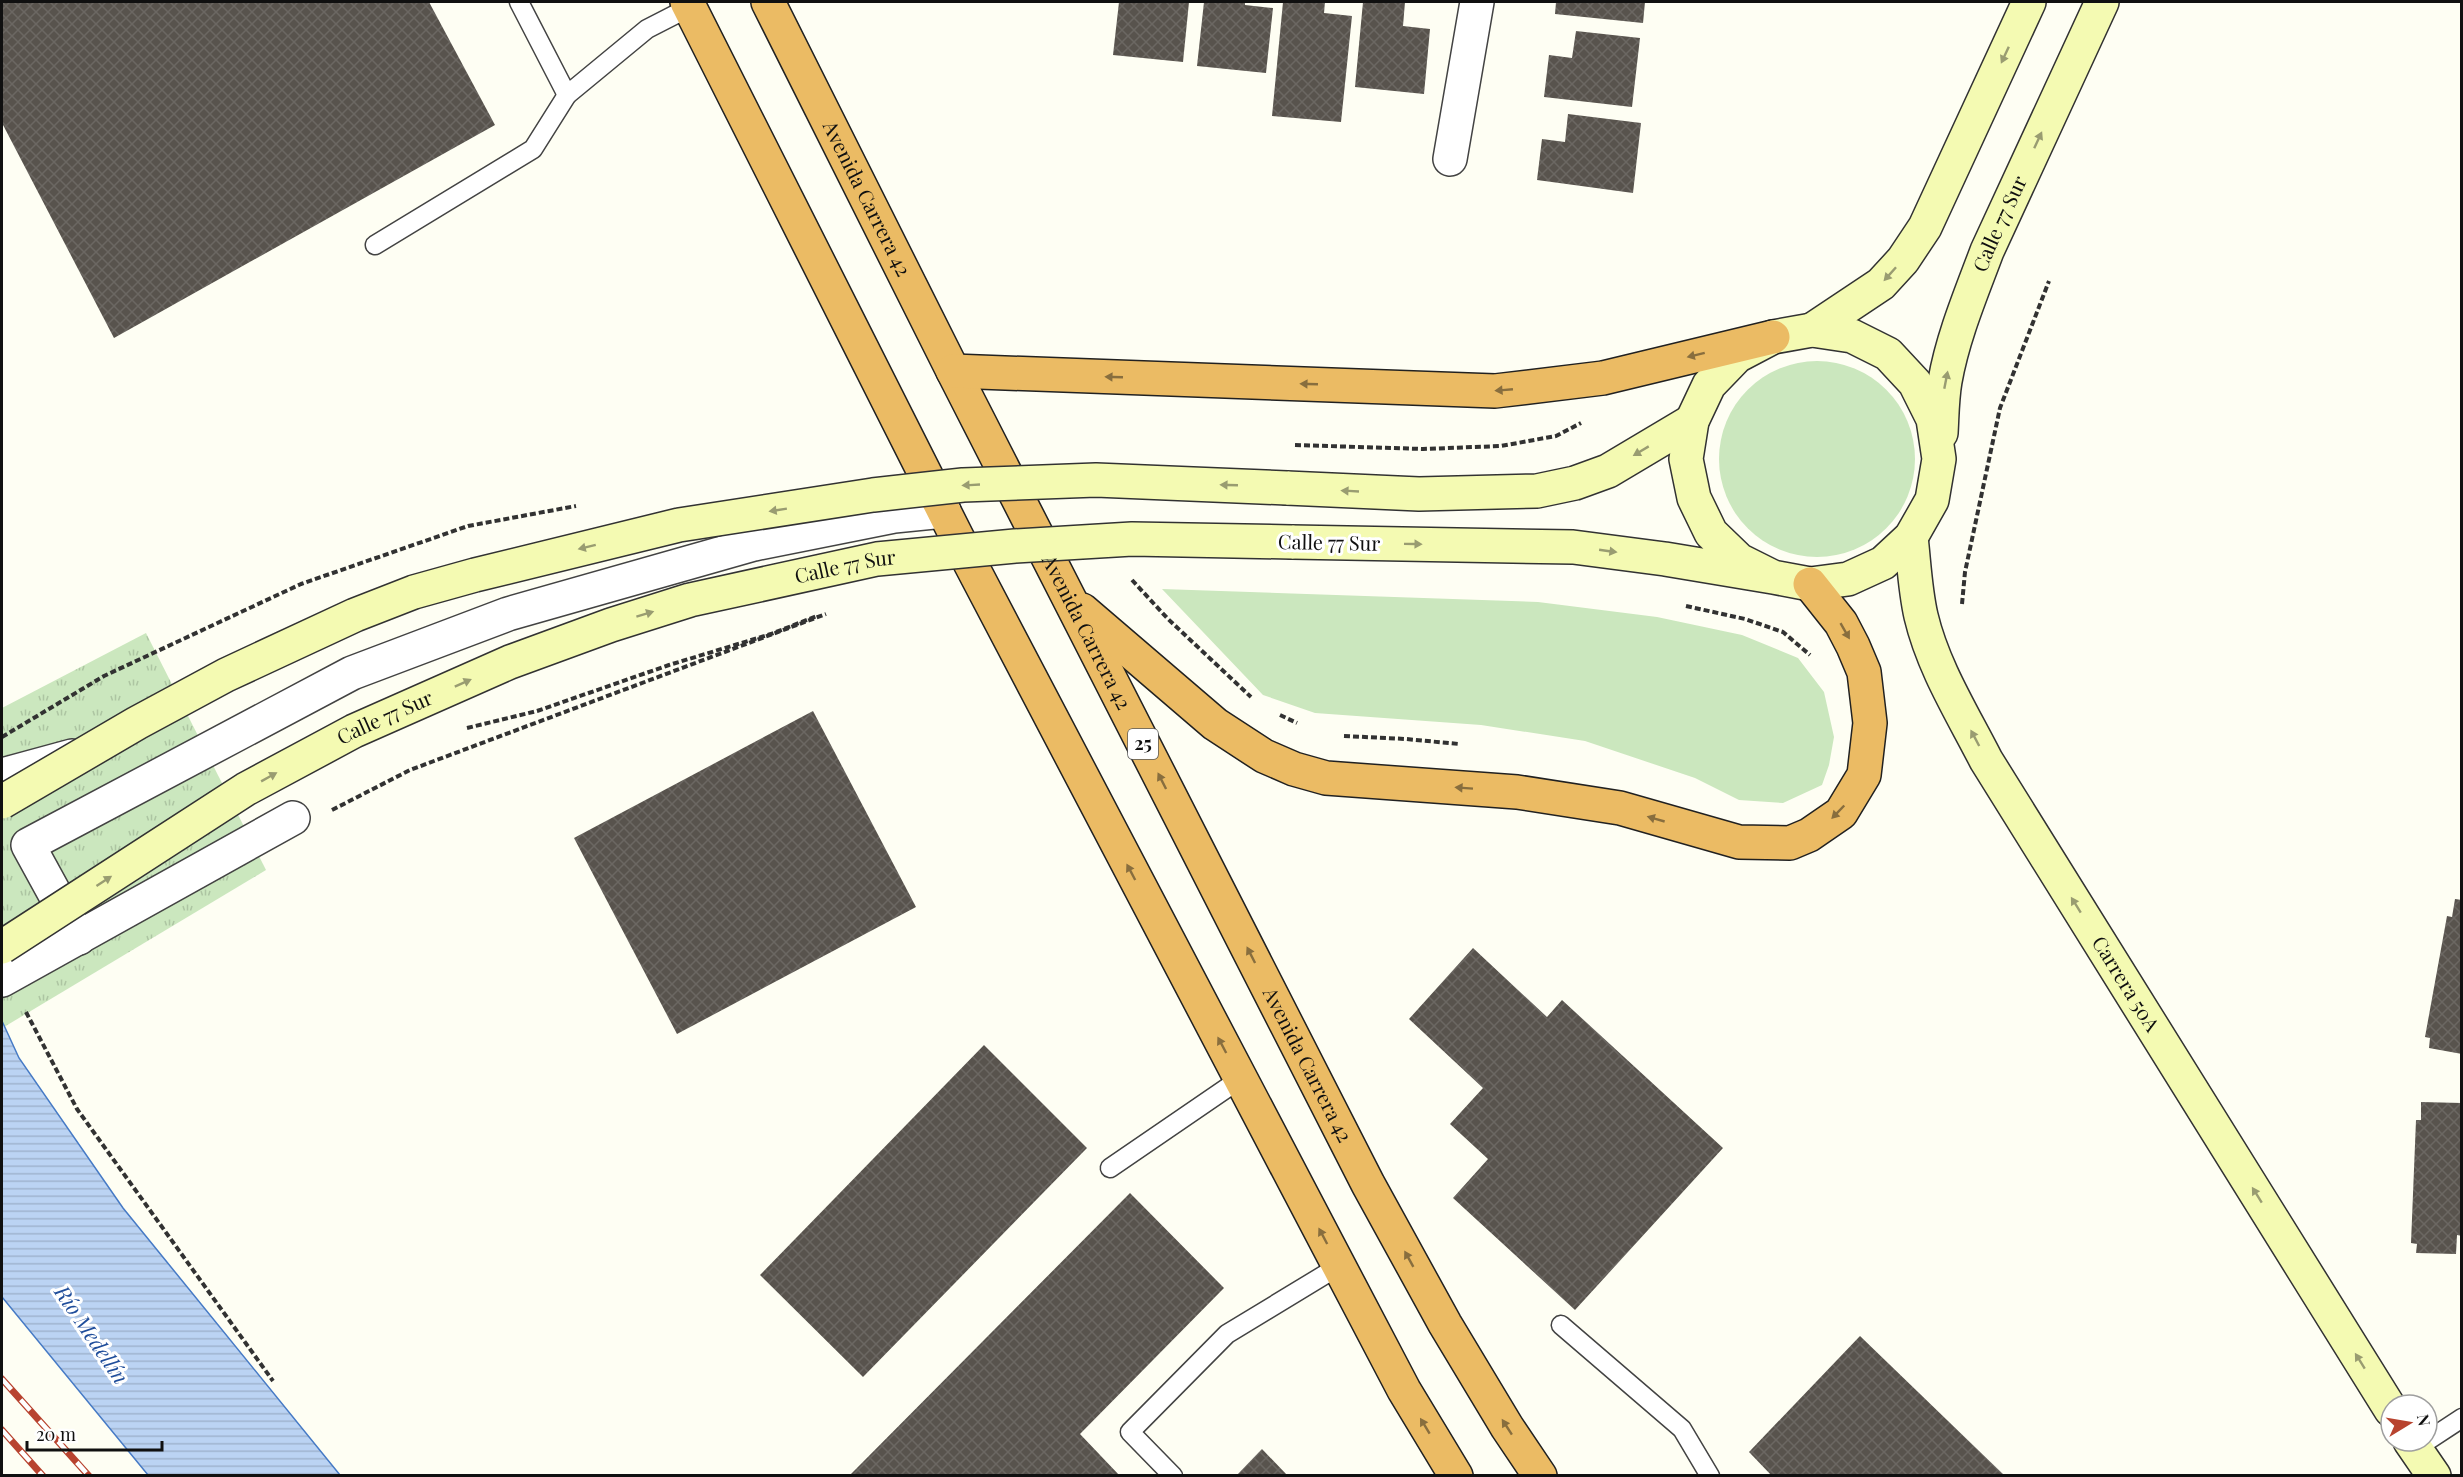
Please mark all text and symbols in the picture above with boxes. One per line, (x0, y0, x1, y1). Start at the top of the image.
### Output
one-way arrow (2000, 46, 2009, 63)
street label: Avenida Carrera 42 (817, 115, 918, 280)
one-way arrow (2034, 131, 2043, 148)
street label: Calle 77 Sur (1965, 171, 2032, 275)
one-way arrow (1884, 266, 1897, 281)
one-way arrow (1686, 351, 1705, 361)
one-way arrow (1942, 370, 1951, 389)
one-way arrow (1105, 372, 1124, 382)
one-way arrow (1300, 379, 1319, 389)
one-way arrow (1495, 385, 1514, 395)
one-way arrow (1632, 446, 1649, 456)
one-way arrow (962, 480, 981, 489)
one-way arrow (1219, 481, 1238, 490)
one-way arrow (1341, 486, 1360, 495)
one-way arrow (768, 506, 787, 515)
street label: Calle 77 Sur (1278, 527, 1381, 556)
one-way arrow (1404, 539, 1423, 549)
street label: Calle 77 Sur (792, 542, 897, 589)
one-way arrow (577, 543, 596, 553)
one-way arrow (1599, 547, 1618, 556)
street label: Avenida Carrera 42 (1036, 549, 1138, 714)
one-way arrow (636, 609, 654, 618)
one-way arrow (1840, 623, 1850, 640)
one-way arrow (454, 678, 472, 688)
street label: Calle 77 Sur (331, 683, 437, 750)
road number: 25 (1128, 729, 1158, 759)
one-way arrow (1970, 730, 1980, 747)
one-way arrow (260, 772, 277, 782)
one-way arrow (1158, 773, 1167, 790)
one-way arrow (1455, 783, 1474, 793)
one-way arrow (1832, 805, 1846, 819)
one-way arrow (1647, 813, 1665, 823)
one-way arrow (1127, 863, 1136, 880)
one-way arrow (96, 876, 112, 887)
one-way arrow (2071, 897, 2082, 913)
street label: Carrera 50A (2087, 930, 2167, 1036)
one-way arrow (1246, 946, 1256, 963)
street label: Avenida Carrera 42 (1257, 981, 1359, 1146)
one-way arrow (1217, 1036, 1227, 1053)
one-way arrow (2252, 1187, 2263, 1203)
one-way arrow (1318, 1227, 1327, 1244)
one-way arrow (1404, 1250, 1414, 1267)
water label: Río Medellín (49, 1278, 136, 1389)
one-way arrow (2355, 1353, 2366, 1369)
north arrow (2379, 1393, 2439, 1453)
text: N (2413, 1412, 2436, 1428)
scale bar (27, 1414, 162, 1452)
one-way arrow (1420, 1418, 1431, 1434)
one-way arrow (1502, 1419, 1513, 1435)
text: 20 m (36, 1422, 76, 1446)

